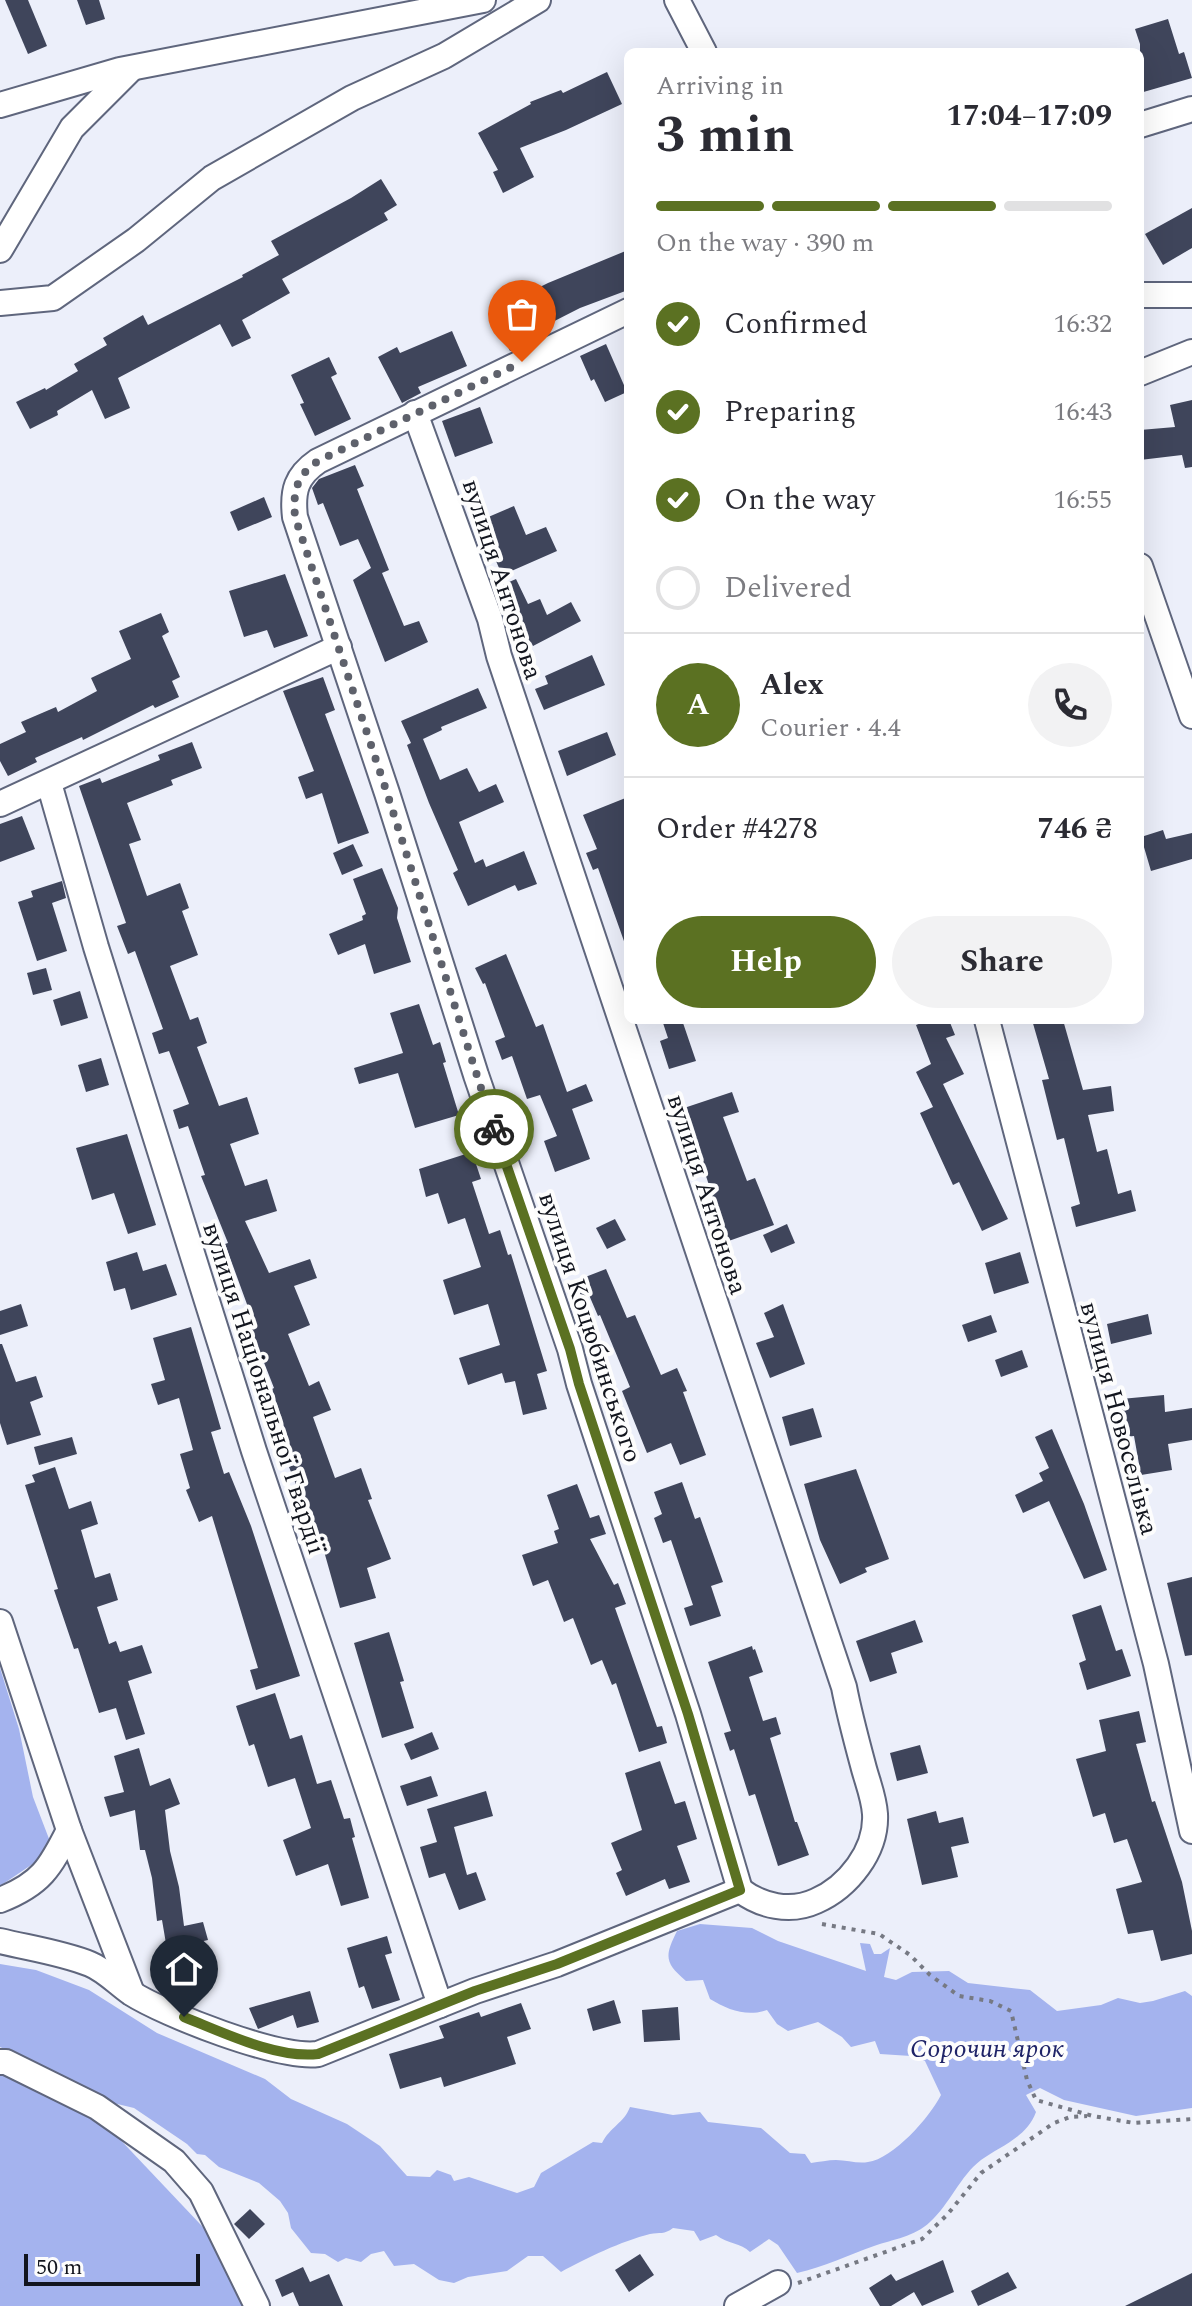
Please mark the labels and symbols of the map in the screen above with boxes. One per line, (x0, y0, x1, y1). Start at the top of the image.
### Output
pin (488, 280, 556, 362)
street label: вулиця Антонова (451, 474, 553, 685)
courier (454, 1089, 534, 1169)
street label: вулиця Антонова (656, 1089, 758, 1300)
street label: вулиця Коцюбинського (527, 1187, 653, 1468)
street label: вулиця Національної Гвардії (191, 1217, 337, 1560)
street label: вулиця Новоселівка (1069, 1297, 1170, 1540)
pin (150, 1935, 218, 2017)
park label: Сорочин ярок (910, 2029, 1064, 2069)
scale bar (24, 2250, 200, 2286)

